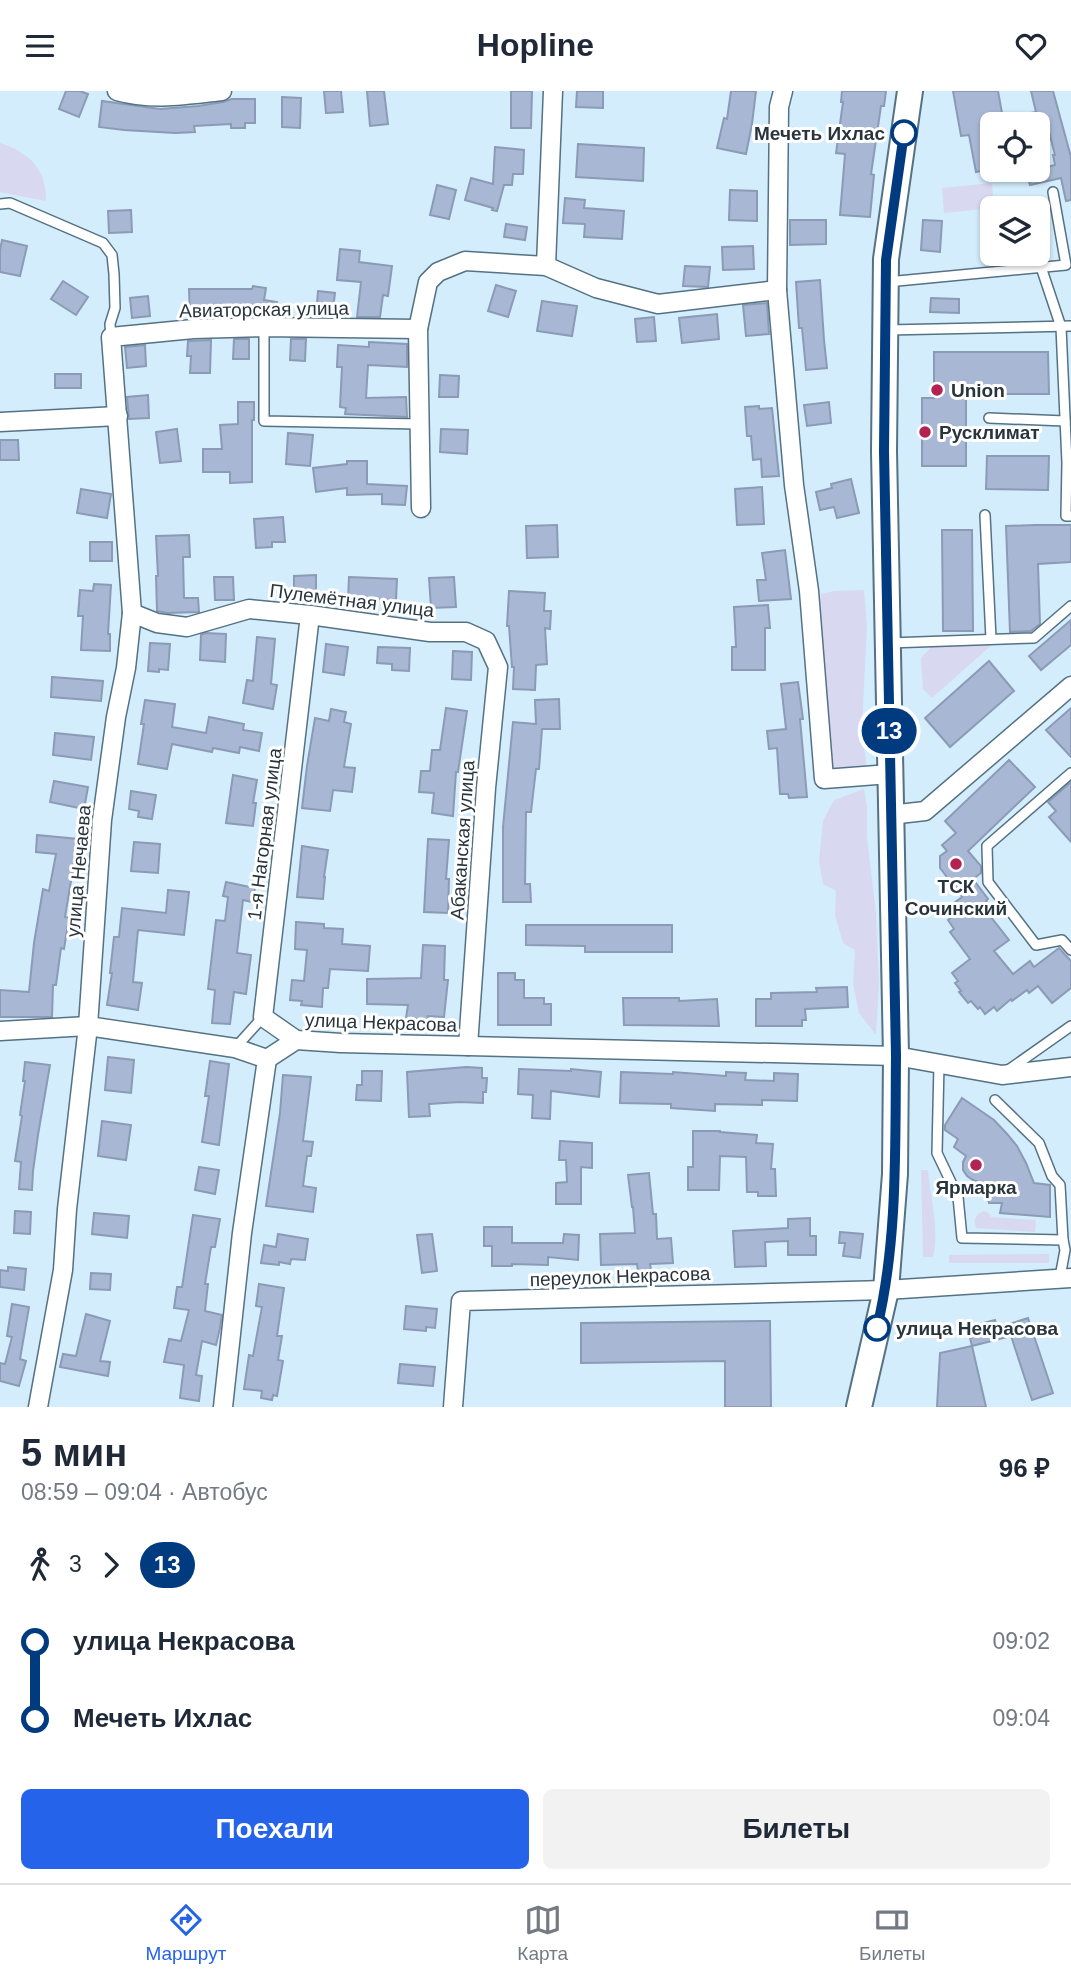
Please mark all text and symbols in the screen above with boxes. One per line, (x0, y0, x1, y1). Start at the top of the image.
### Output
icon: menu (21, 27, 59, 65)
text: Hopline (477, 27, 594, 63)
icon: heart (1012, 27, 1050, 65)
map controls (980, 112, 1050, 266)
button: locate (980, 112, 1050, 182)
marker: Мечеть Ихлас (891, 120, 917, 146)
place label: Мечеть Ихлас (754, 123, 885, 144)
button: layers (980, 196, 1050, 266)
street label: Авиаторская улица (179, 298, 349, 321)
place label: Union (951, 380, 1005, 401)
marker: Union (929, 382, 945, 398)
place label: Русклимат (939, 422, 1040, 443)
marker: Русклимат (917, 424, 933, 440)
street label: Пулемётная улица (268, 580, 436, 621)
line badge: 13 (858, 708, 920, 754)
text: 13 (876, 717, 902, 744)
street label: 1-я Нагорная улица (244, 746, 286, 921)
street label: Абаканская улица (446, 759, 479, 921)
street label: улица Нечаева (62, 804, 95, 938)
marker: ТСК Сочинский (948, 856, 964, 872)
place label: ТСК Сочинский (905, 876, 1007, 919)
street label: улица Некрасова (305, 1009, 458, 1036)
marker: Ярмарка (968, 1157, 984, 1173)
place label: Ярмарка (935, 1177, 1017, 1198)
street label: переулок Некрасова (529, 1263, 711, 1290)
marker: улица Некрасова (864, 1315, 890, 1341)
place label: улица Некрасова (896, 1318, 1058, 1339)
text: 5 мин (21, 1432, 127, 1474)
text: 96 ₽ (999, 1453, 1050, 1483)
text: 08:59 – 09:04 · Автобус (21, 1479, 268, 1505)
icon: walk (21, 1546, 59, 1584)
icon: forward (92, 1546, 130, 1584)
text: 3 (69, 1551, 82, 1577)
text: 13 (154, 1551, 181, 1578)
text: улица Некрасова (73, 1626, 295, 1656)
text: 09:02 (992, 1628, 1050, 1654)
text: Мечеть Ихлас (73, 1703, 252, 1733)
text: 09:04 (992, 1705, 1050, 1731)
button: Поехали (21, 1789, 529, 1869)
button: Билеты (543, 1789, 1050, 1869)
tab: Маршрут (145, 1901, 226, 1965)
tab: Карта (517, 1901, 568, 1965)
tab: Билеты (859, 1901, 926, 1965)

